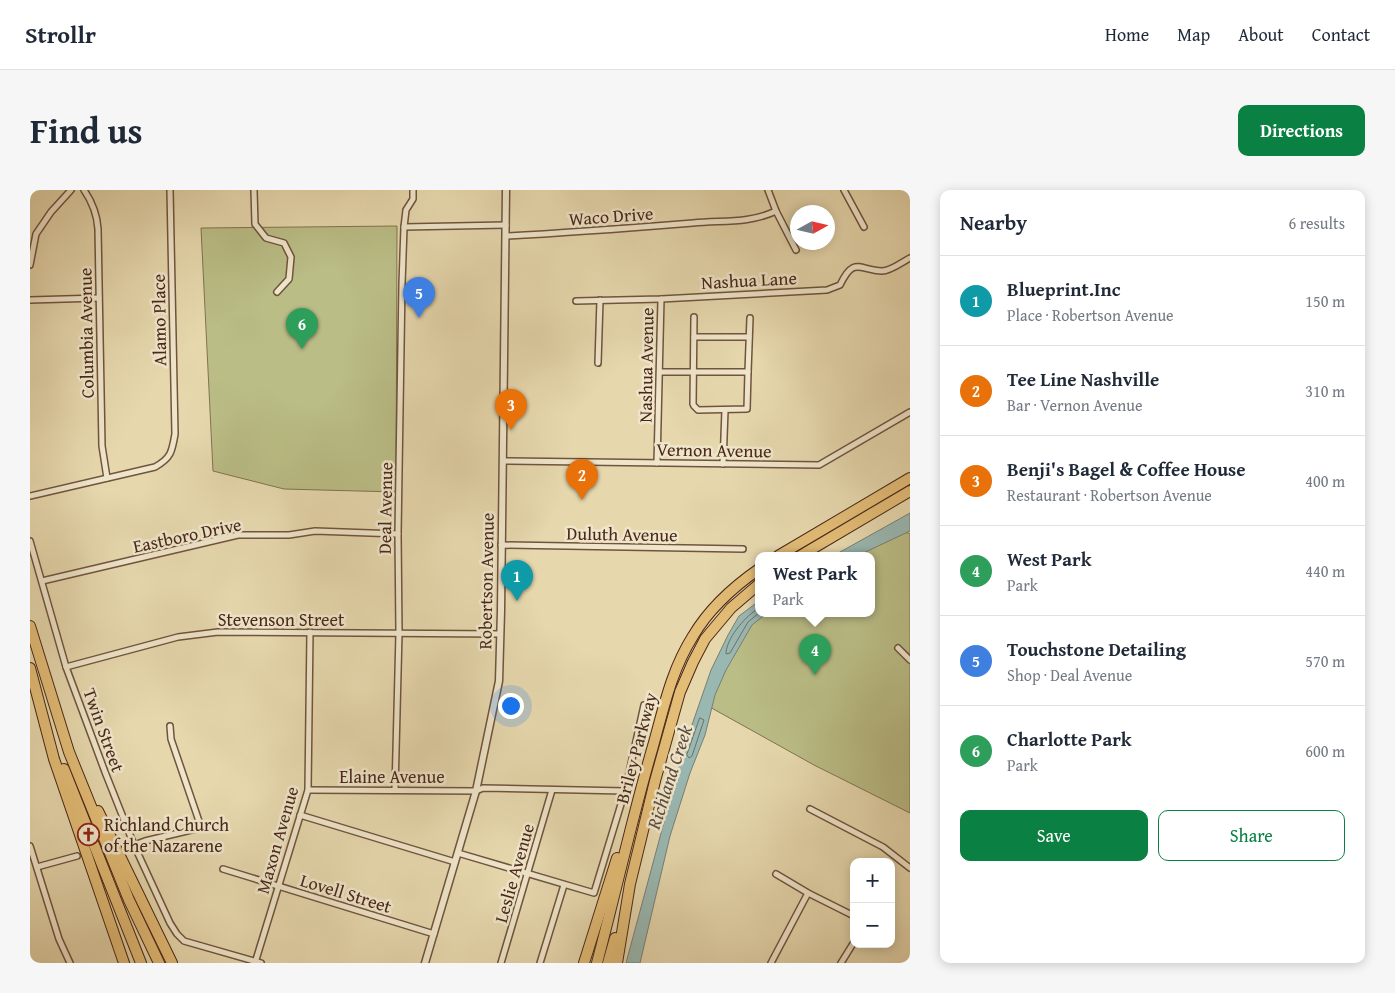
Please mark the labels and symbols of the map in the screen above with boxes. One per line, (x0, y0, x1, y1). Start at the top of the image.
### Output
street label: Waco Drive (568, 200, 654, 232)
north arrow (790, 205, 835, 250)
street label: Nashua Lane (701, 264, 797, 296)
street label: Columbia Avenue (71, 267, 101, 399)
street label: Alamo Place (145, 274, 173, 366)
pin: 5 (403, 277, 435, 318)
street label: Nashua Avenue (631, 307, 661, 423)
pin: 6 (286, 308, 318, 349)
pin: 3 (495, 389, 527, 430)
street label: Vernon Avenue (656, 435, 772, 465)
pin: 2 (566, 459, 598, 500)
street label: Deal Avenue (371, 462, 399, 554)
street label: Eastboro Drive (130, 510, 244, 560)
street label: Robertson Avenue (471, 512, 501, 650)
street label: Duluth Avenue (566, 520, 678, 548)
pin: 1 (501, 560, 533, 601)
street label: Stevenson Street (218, 606, 345, 633)
pin: 4 (799, 634, 831, 675)
street label: Twin Street (76, 684, 132, 776)
street label: Briley Parkway (608, 689, 664, 806)
your location (498, 693, 524, 719)
water label: Richland Creek (639, 721, 699, 834)
street label: Elaine Avenue (339, 763, 445, 790)
street label: Maxon Avenue (249, 783, 305, 897)
place label: Richland Church of the Nazarene (104, 811, 229, 859)
street label: Leslie Avenue (487, 820, 541, 926)
church icon: Richland Church of the Nazarene (76, 822, 100, 846)
street label: Lovell Street (297, 866, 396, 920)

